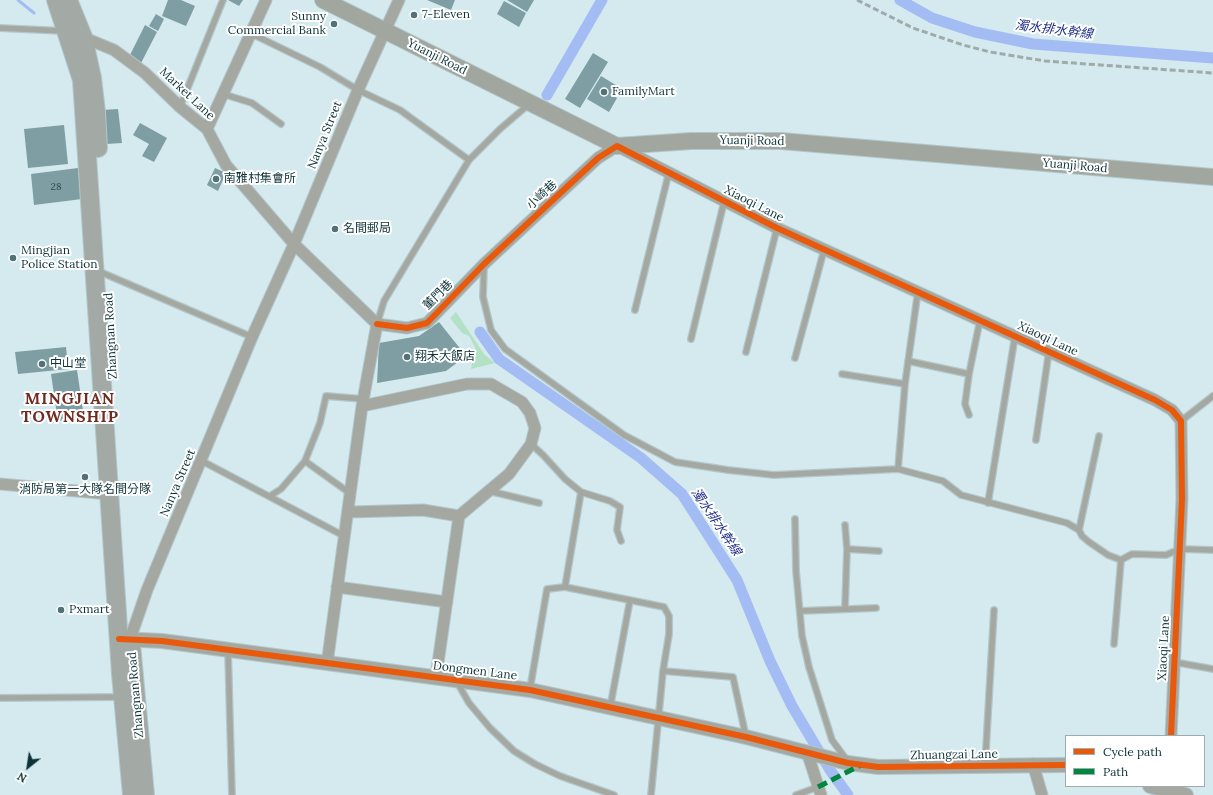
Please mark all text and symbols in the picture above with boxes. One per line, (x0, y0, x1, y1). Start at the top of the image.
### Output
place label: 7-Eleven (422, 8, 470, 22)
place label: Sunny Commercial Bank (228, 10, 326, 38)
marker: 7-Eleven (409, 10, 419, 20)
water label: 濁水排水幹線 (1014, 18, 1094, 42)
marker: Sunny Commercial Bank (329, 19, 339, 29)
street label: Yuanji Road (405, 36, 469, 78)
street label: Market Lane (156, 65, 218, 123)
place label: FamilyMart (612, 85, 675, 99)
marker: FamilyMart (599, 87, 609, 97)
street label: Nanya Street (305, 99, 345, 171)
street label: Yuanji Road (719, 133, 785, 149)
street label: Yuanji Road (1042, 156, 1108, 176)
place label: 南雅村集會所 (224, 172, 296, 186)
marker: 南雅村集會所 (211, 174, 221, 184)
street label: 小崎巷 (524, 177, 560, 213)
house number: 28 (51, 181, 61, 193)
street label: Xiaoqi Lane (722, 183, 786, 225)
place label: 名間郵局 (343, 222, 391, 236)
marker: 名間郵局 (330, 224, 340, 234)
place label: Mingjian Police Station (21, 244, 98, 272)
marker: Mingjian Police Station (8, 253, 18, 263)
street label: 董門巷 (420, 277, 456, 313)
street label: Zhangnan Road (102, 292, 120, 380)
street label: Xiaoqi Lane (1016, 319, 1080, 359)
place label: 翔禾大飯店 (415, 350, 475, 364)
marker: 翔禾大飯店 (402, 352, 412, 362)
place label: 中山堂 (50, 357, 86, 371)
marker: 中山堂 (37, 359, 47, 369)
district label: MINGJIAN TOWNSHIP (21, 389, 119, 427)
street label: Nanya Street (157, 447, 199, 519)
marker: 消防局第一大隊名間分隊 (80, 472, 90, 482)
place label: 消防局第一大隊名間分隊 (19, 483, 151, 497)
water label: 濁水排水幹線 (688, 485, 744, 559)
place label: Pxmart (69, 603, 110, 617)
marker: Pxmart (56, 605, 66, 615)
street label: Xiaoqi Lane (1155, 615, 1173, 681)
street label: Zhangnan Road (125, 651, 147, 739)
street label: Dongmen Lane (432, 659, 518, 683)
legend (1065, 735, 1205, 787)
text: Cycle path (1103, 744, 1162, 759)
north arrow (8, 747, 48, 787)
street label: Zhuangzai Lane (910, 747, 998, 763)
text: Path (1103, 764, 1128, 779)
text: N (15, 769, 29, 786)

